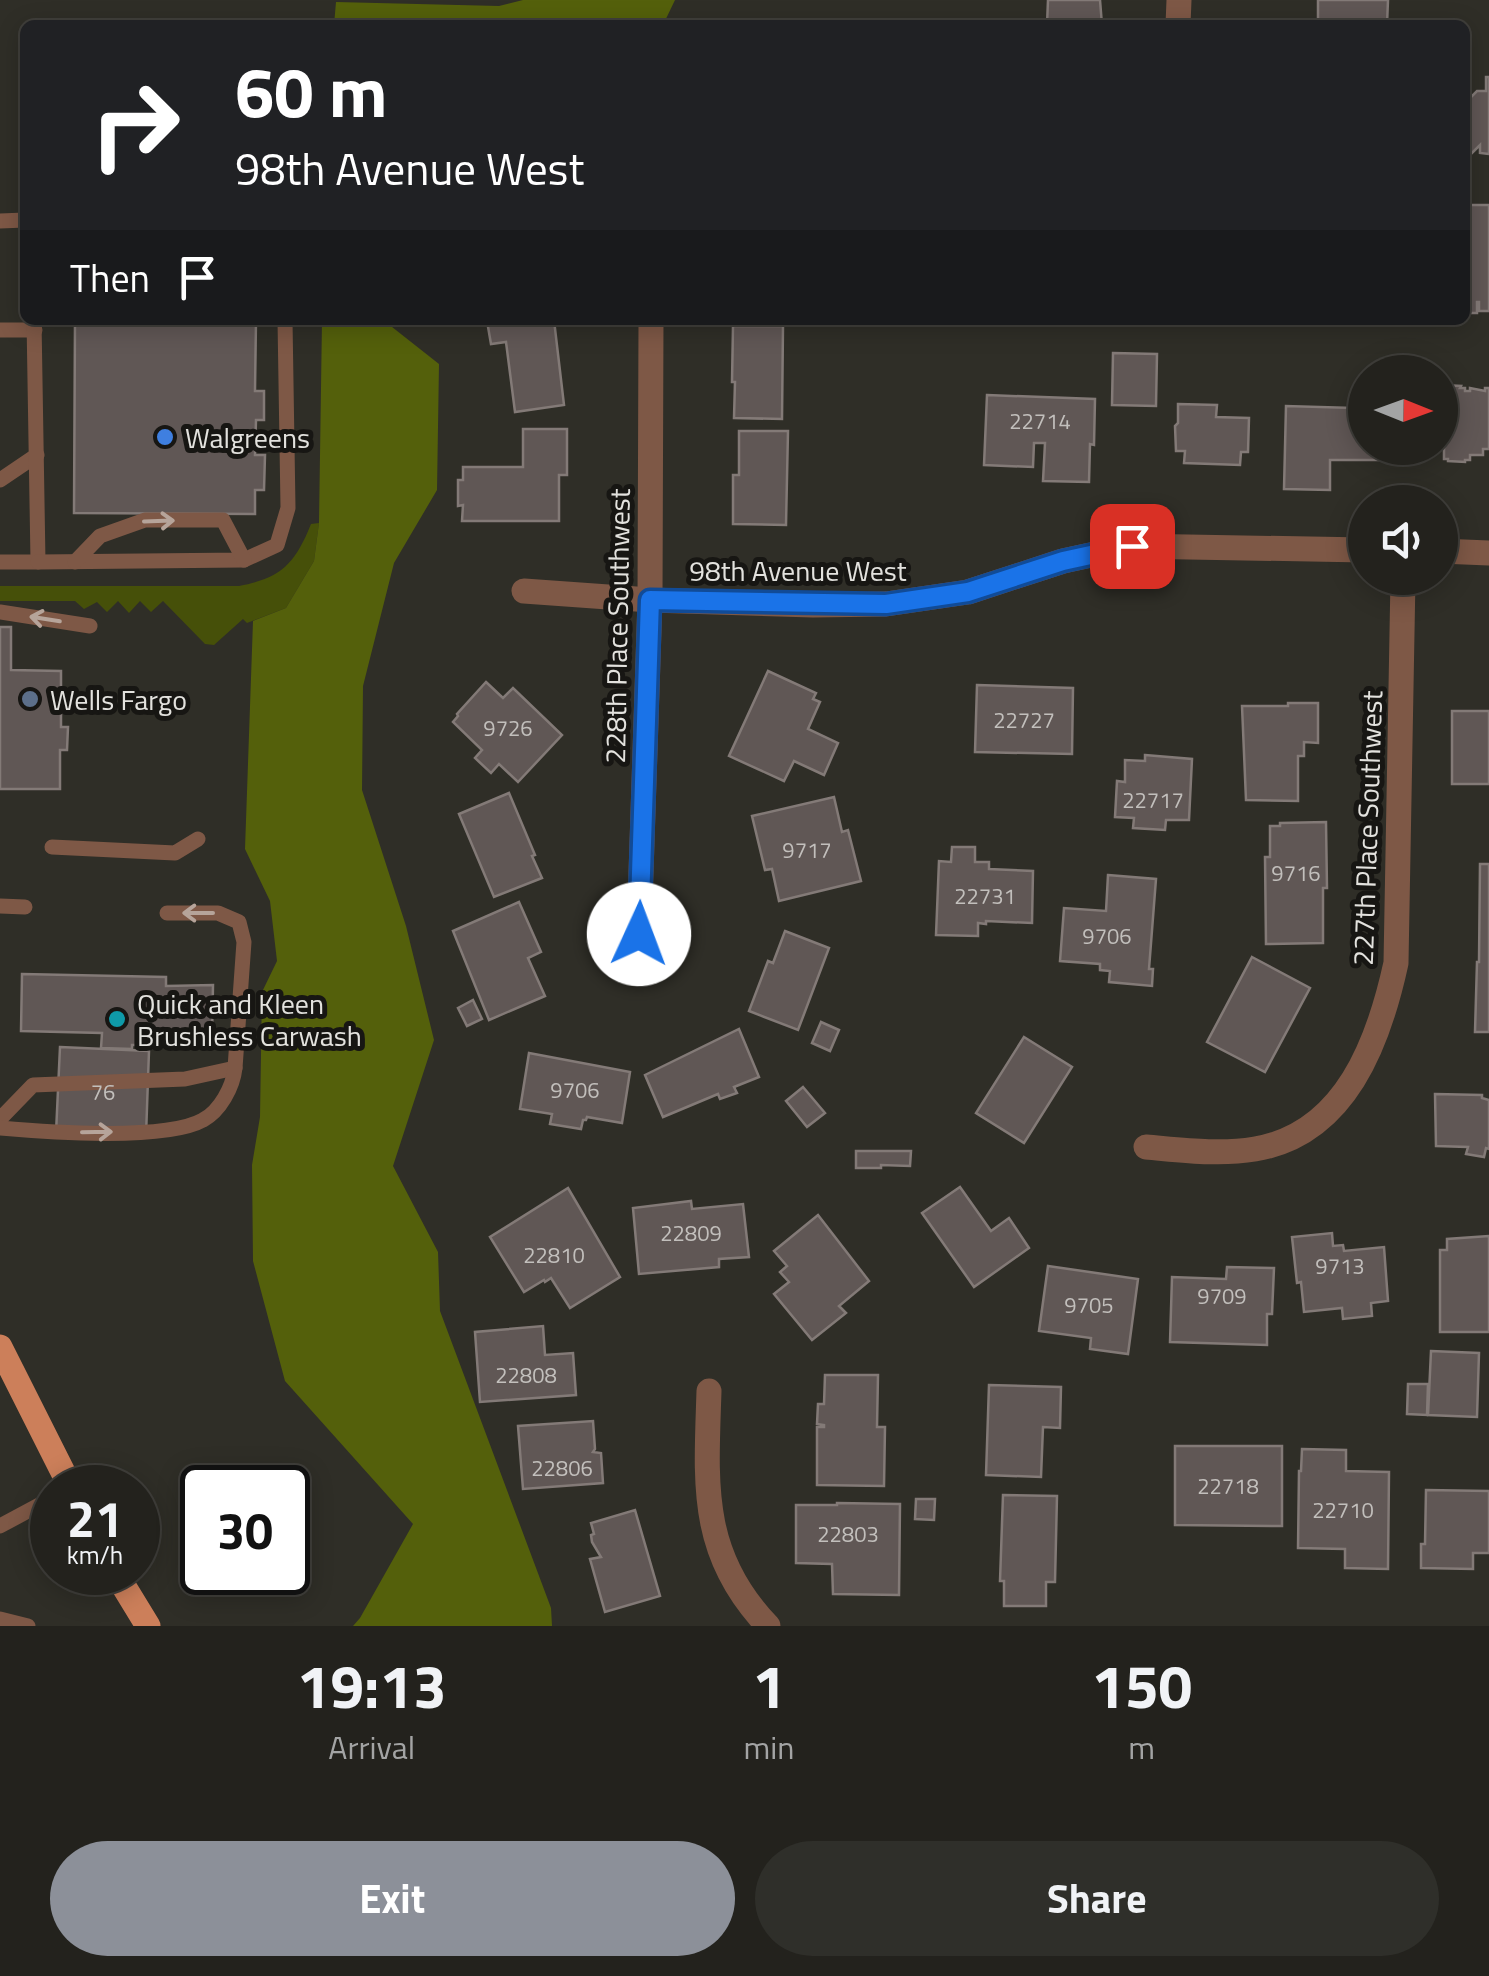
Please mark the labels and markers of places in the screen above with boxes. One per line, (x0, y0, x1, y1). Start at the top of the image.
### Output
place label: Walgreens (185, 416, 310, 459)
marker: Walgreens (154, 426, 176, 448)
pin (1090, 504, 1175, 589)
place label: Wells Fargo (50, 678, 187, 721)
marker: Wells Fargo (19, 688, 41, 710)
place label: Quick and Kleen Brushless Carwash (137, 982, 362, 1057)
marker: Quick and Kleen Brushless Carwash (106, 1008, 128, 1030)

